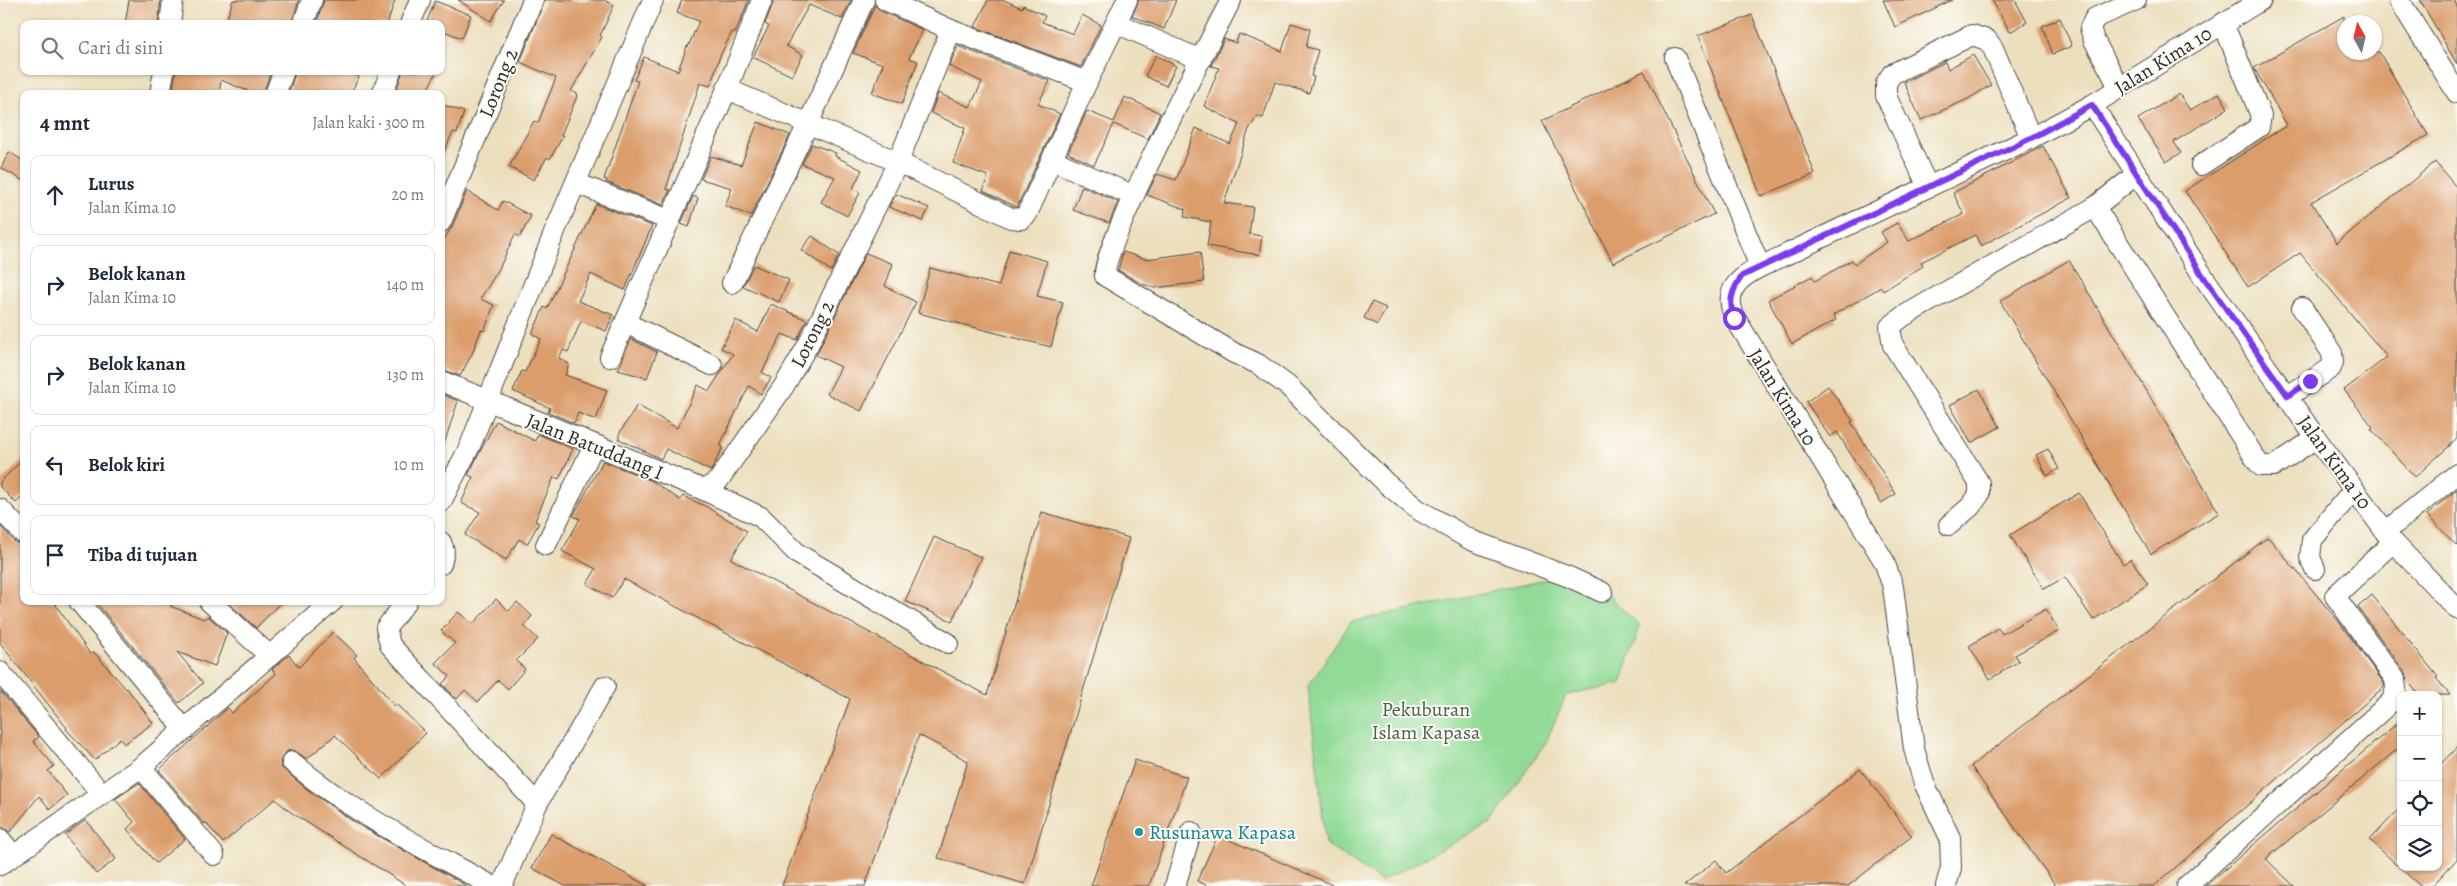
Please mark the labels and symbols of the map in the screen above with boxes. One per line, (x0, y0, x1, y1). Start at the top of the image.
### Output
north arrow (2337, 15, 2382, 60)
street label: Jalan Kima 10 (2109, 20, 2217, 101)
street label: Lorong 2 (472, 44, 525, 122)
street label: Lorong 2 (784, 296, 841, 372)
route start (1723, 307, 1746, 330)
street label: Jalan Kima 10 (1742, 343, 1823, 451)
route end (2299, 370, 2322, 393)
street label: Jalan Batuddang I (522, 407, 668, 486)
street label: Jalan Kima 10 (2291, 410, 2378, 515)
park label: Pekuburan Islam Kapasa (1372, 696, 1481, 746)
place label: Rusunawa Kapasa (1149, 819, 1297, 846)
marker: Rusunawa Kapasa (1133, 826, 1145, 838)

